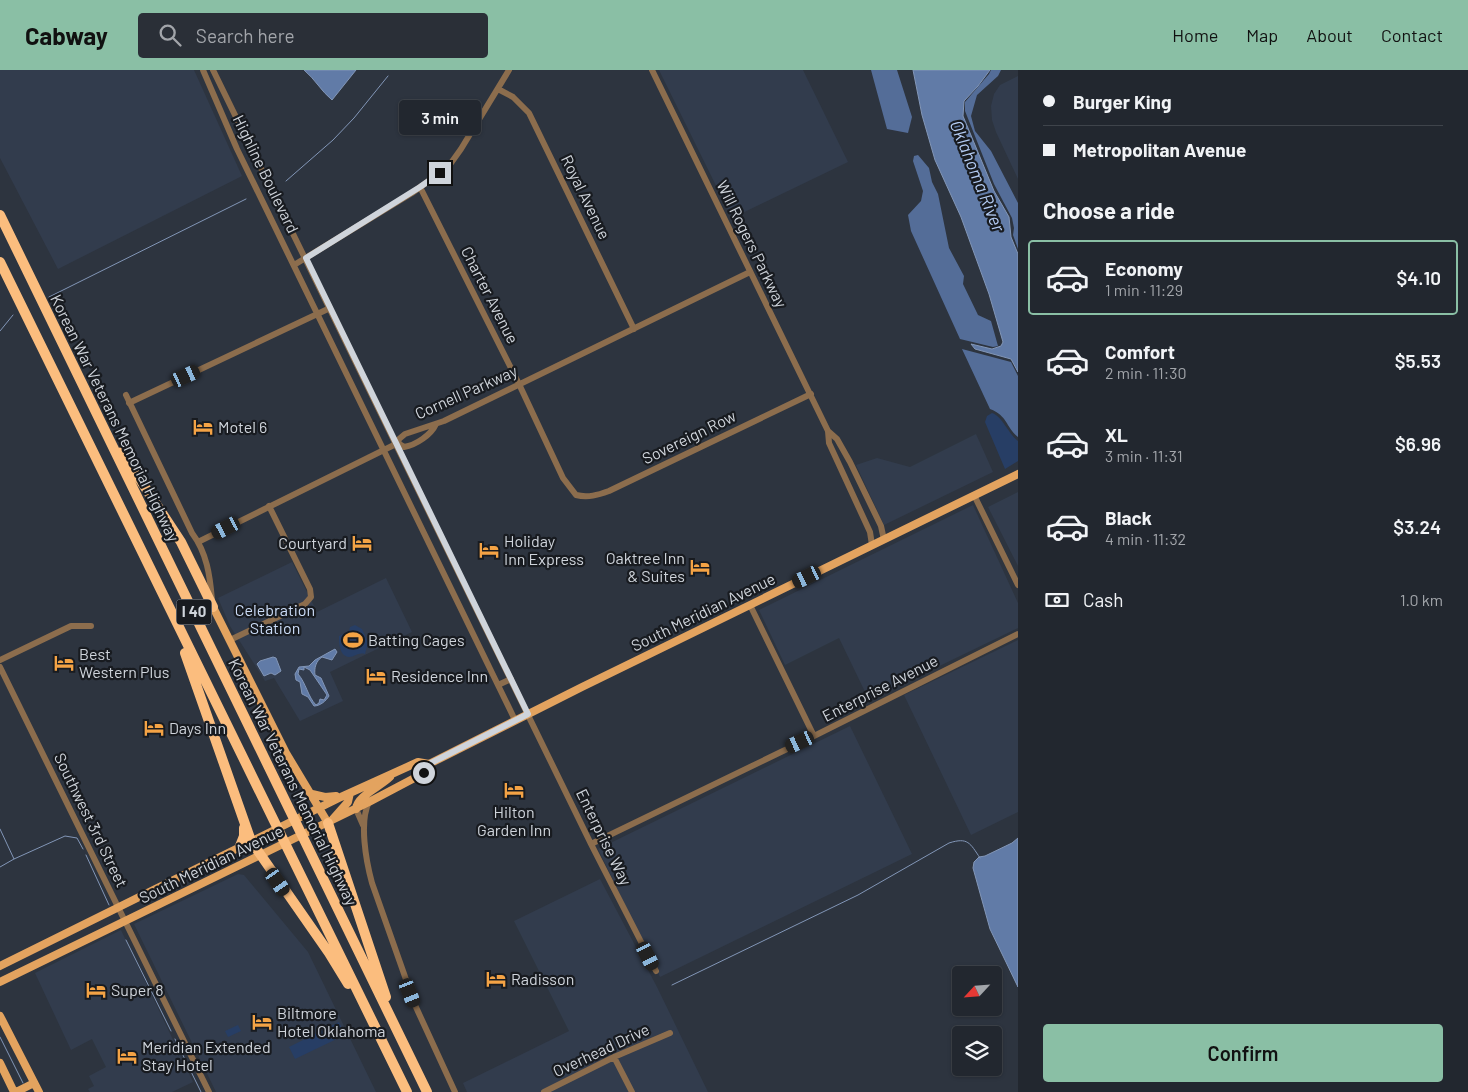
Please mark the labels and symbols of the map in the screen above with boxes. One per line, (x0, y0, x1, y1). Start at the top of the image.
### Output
callout: 3 min (399, 101, 481, 136)
street label: Highline Boulevard (230, 112, 303, 236)
water label: Oklahoma River (946, 117, 1011, 235)
street label: Royal Avenue (558, 152, 615, 242)
route end (429, 162, 451, 184)
street label: Will Rogers Parkway (713, 177, 792, 311)
street label: Charter Avenue (458, 243, 523, 347)
street label: Korean War Veterans Memorial Highway (47, 291, 184, 545)
street label: Cornell Parkway (412, 360, 521, 423)
car (169, 363, 202, 389)
street label: Sovereign Row (639, 405, 739, 467)
hotel icon: Motel 6 (192, 416, 214, 438)
place label: Motel 6 (218, 417, 267, 436)
car (209, 515, 242, 541)
place label: Holiday Inn Express (504, 531, 584, 568)
hotel icon: Courtyard (351, 532, 373, 554)
place label: Courtyard (278, 533, 347, 552)
hotel icon: Holiday Inn Express (478, 539, 500, 561)
place label: Oaktree Inn & Suites (606, 548, 685, 585)
hotel icon: Oaktree Inn & Suites (689, 556, 711, 578)
car (790, 564, 823, 590)
street label: South Meridian Avenue (628, 568, 778, 655)
road number: I 40 (176, 600, 212, 624)
park label: Celebration Station (235, 600, 315, 637)
sports icon: Batting Cages (342, 629, 364, 651)
place label: Batting Cages (368, 630, 465, 649)
place label: Best Western Plus (79, 644, 170, 681)
street label: Enterprise Avenue (819, 650, 941, 725)
hotel icon: Best Western Plus (53, 652, 75, 674)
street label: Korean War Veterans Memorial Highway (225, 655, 362, 909)
hotel icon: Residence Inn (365, 665, 387, 687)
place label: Residence Inn (391, 666, 488, 685)
hotel icon: Days Inn (143, 717, 165, 739)
place label: Days Inn (169, 718, 226, 737)
car (783, 729, 816, 755)
street label: Southwest 3rd Street (51, 750, 132, 890)
route start (413, 762, 435, 784)
hotel icon: Hilton Garden Inn (503, 779, 525, 801)
street label: Enterprise Way (573, 785, 636, 889)
place label: Hilton Garden Inn (477, 802, 551, 839)
street label: South Meridian Avenue (136, 820, 286, 907)
car (263, 865, 292, 899)
car (634, 939, 661, 973)
north arrow (952, 966, 1002, 1016)
hotel icon: Radisson (485, 968, 507, 990)
place label: Radisson (511, 969, 574, 988)
car (397, 976, 422, 1010)
hotel icon: Super 8 (85, 979, 107, 1001)
place label: Super 8 (111, 980, 164, 999)
place label: Biltmore Hotel Oklahoma (277, 1003, 386, 1040)
hotel icon: Biltmore Hotel Oklahoma (251, 1011, 273, 1033)
street label: Overhead Drive (549, 1019, 652, 1080)
place label: Meridian Extended Stay Hotel (142, 1037, 271, 1074)
hotel icon: Meridian Extended Stay Hotel (116, 1045, 138, 1067)

